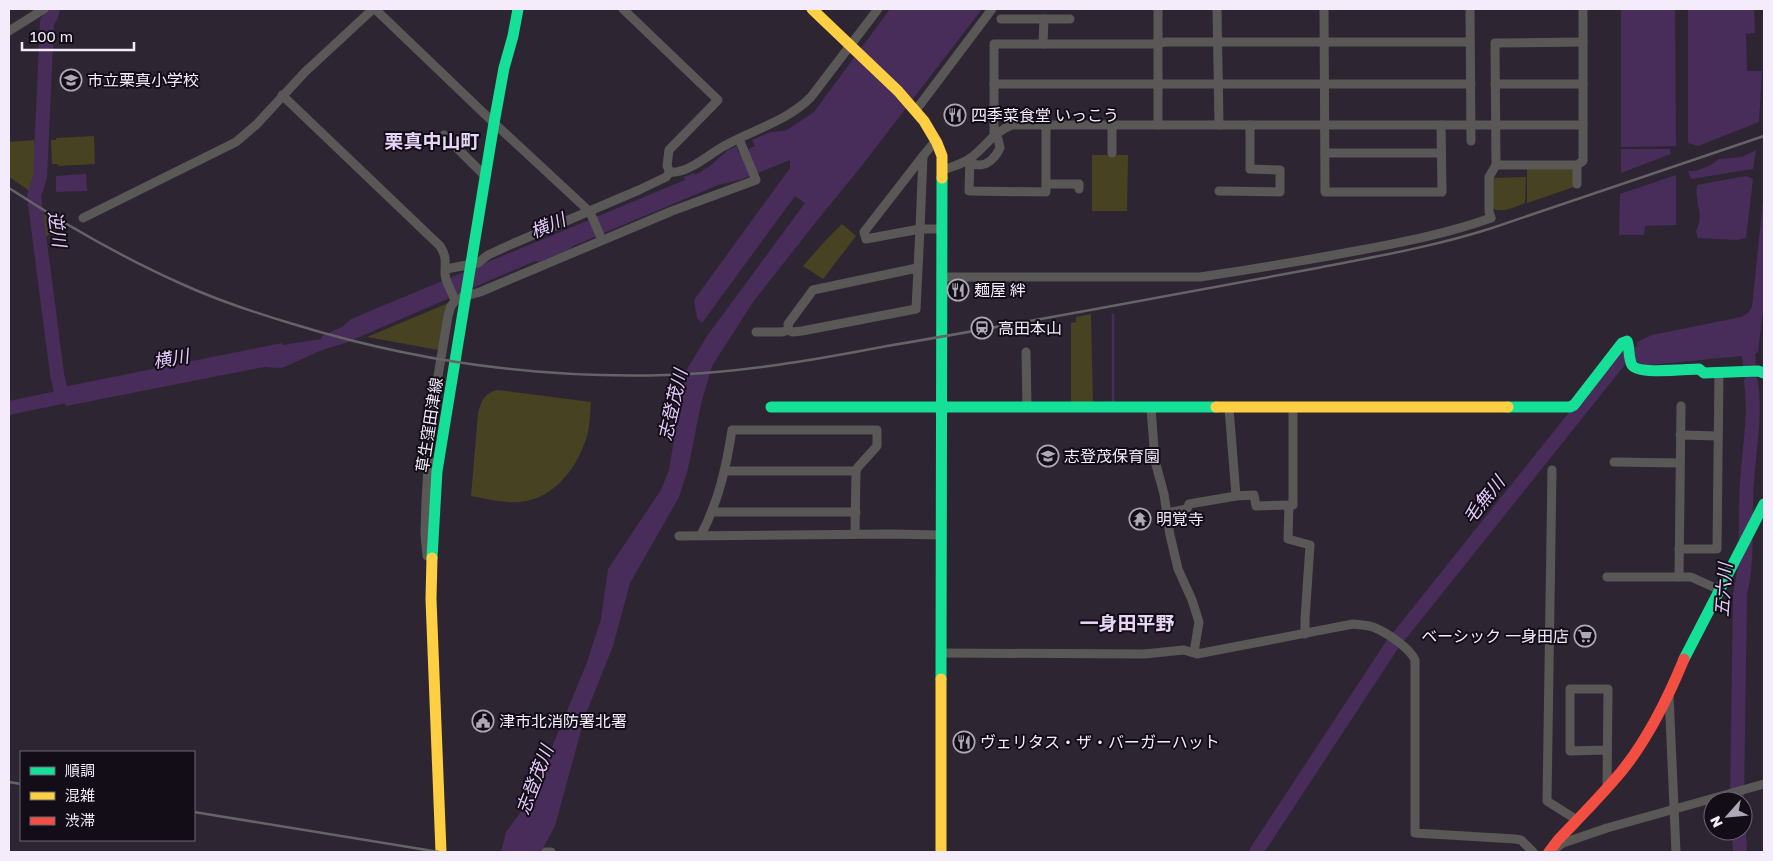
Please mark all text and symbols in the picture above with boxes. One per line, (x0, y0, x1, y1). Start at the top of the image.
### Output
scale bar (22, 20, 135, 52)
text: 100 m (30, 27, 73, 45)
school or university icon: 市立栗真小学校 (59, 68, 83, 92)
place label: 市立栗真小学校 (87, 70, 199, 90)
restaurant icon: 四季菜食堂 いっこう (943, 103, 967, 127)
place label: 四季菜食堂 いっこう (971, 105, 1119, 125)
district label: 栗真中山町 (384, 129, 480, 152)
water label: 横川 (527, 207, 570, 242)
water label: 逆川 (45, 210, 72, 250)
restaurant icon: 麺屋 絆 (946, 278, 970, 302)
place label: 麺屋 絆 (974, 280, 1026, 300)
station icon: 高田本山 (970, 316, 994, 340)
place label: 高田本山 (998, 318, 1062, 338)
water label: 横川 (151, 344, 192, 372)
water label: 志登茂川 (653, 365, 691, 442)
street label: 草生窪田津線 (412, 376, 446, 474)
school or university icon: 志登茂保育園 (1036, 444, 1060, 468)
place label: 志登茂保育園 (1064, 446, 1160, 466)
water label: 毛無川 (1458, 470, 1510, 527)
temple icon: 明覚寺 (1128, 507, 1152, 531)
place label: 明覚寺 (1156, 509, 1204, 529)
water label: 五六川 (1710, 560, 1736, 618)
district label: 一身田平野 (1079, 611, 1175, 634)
supermarket icon: ベーシック 一身田店 (1573, 624, 1597, 648)
place label: ベーシック 一身田店 (1421, 626, 1569, 646)
public building icon: 津市北消防署北署 (471, 709, 495, 733)
place label: 津市北消防署北署 (499, 711, 627, 731)
restaurant icon: ヴェリタス・ザ・バーガーハット (952, 730, 976, 754)
place label: ヴェリタス・ザ・バーガーハット (980, 732, 1220, 752)
water label: 志登茂川 (511, 740, 558, 817)
legend (20, 751, 195, 841)
text: 順調 (65, 761, 95, 779)
text: 混雑 (65, 786, 95, 804)
north arrow (1703, 791, 1753, 841)
text: 渋滞 (65, 811, 95, 829)
text: N (1706, 814, 1726, 831)

